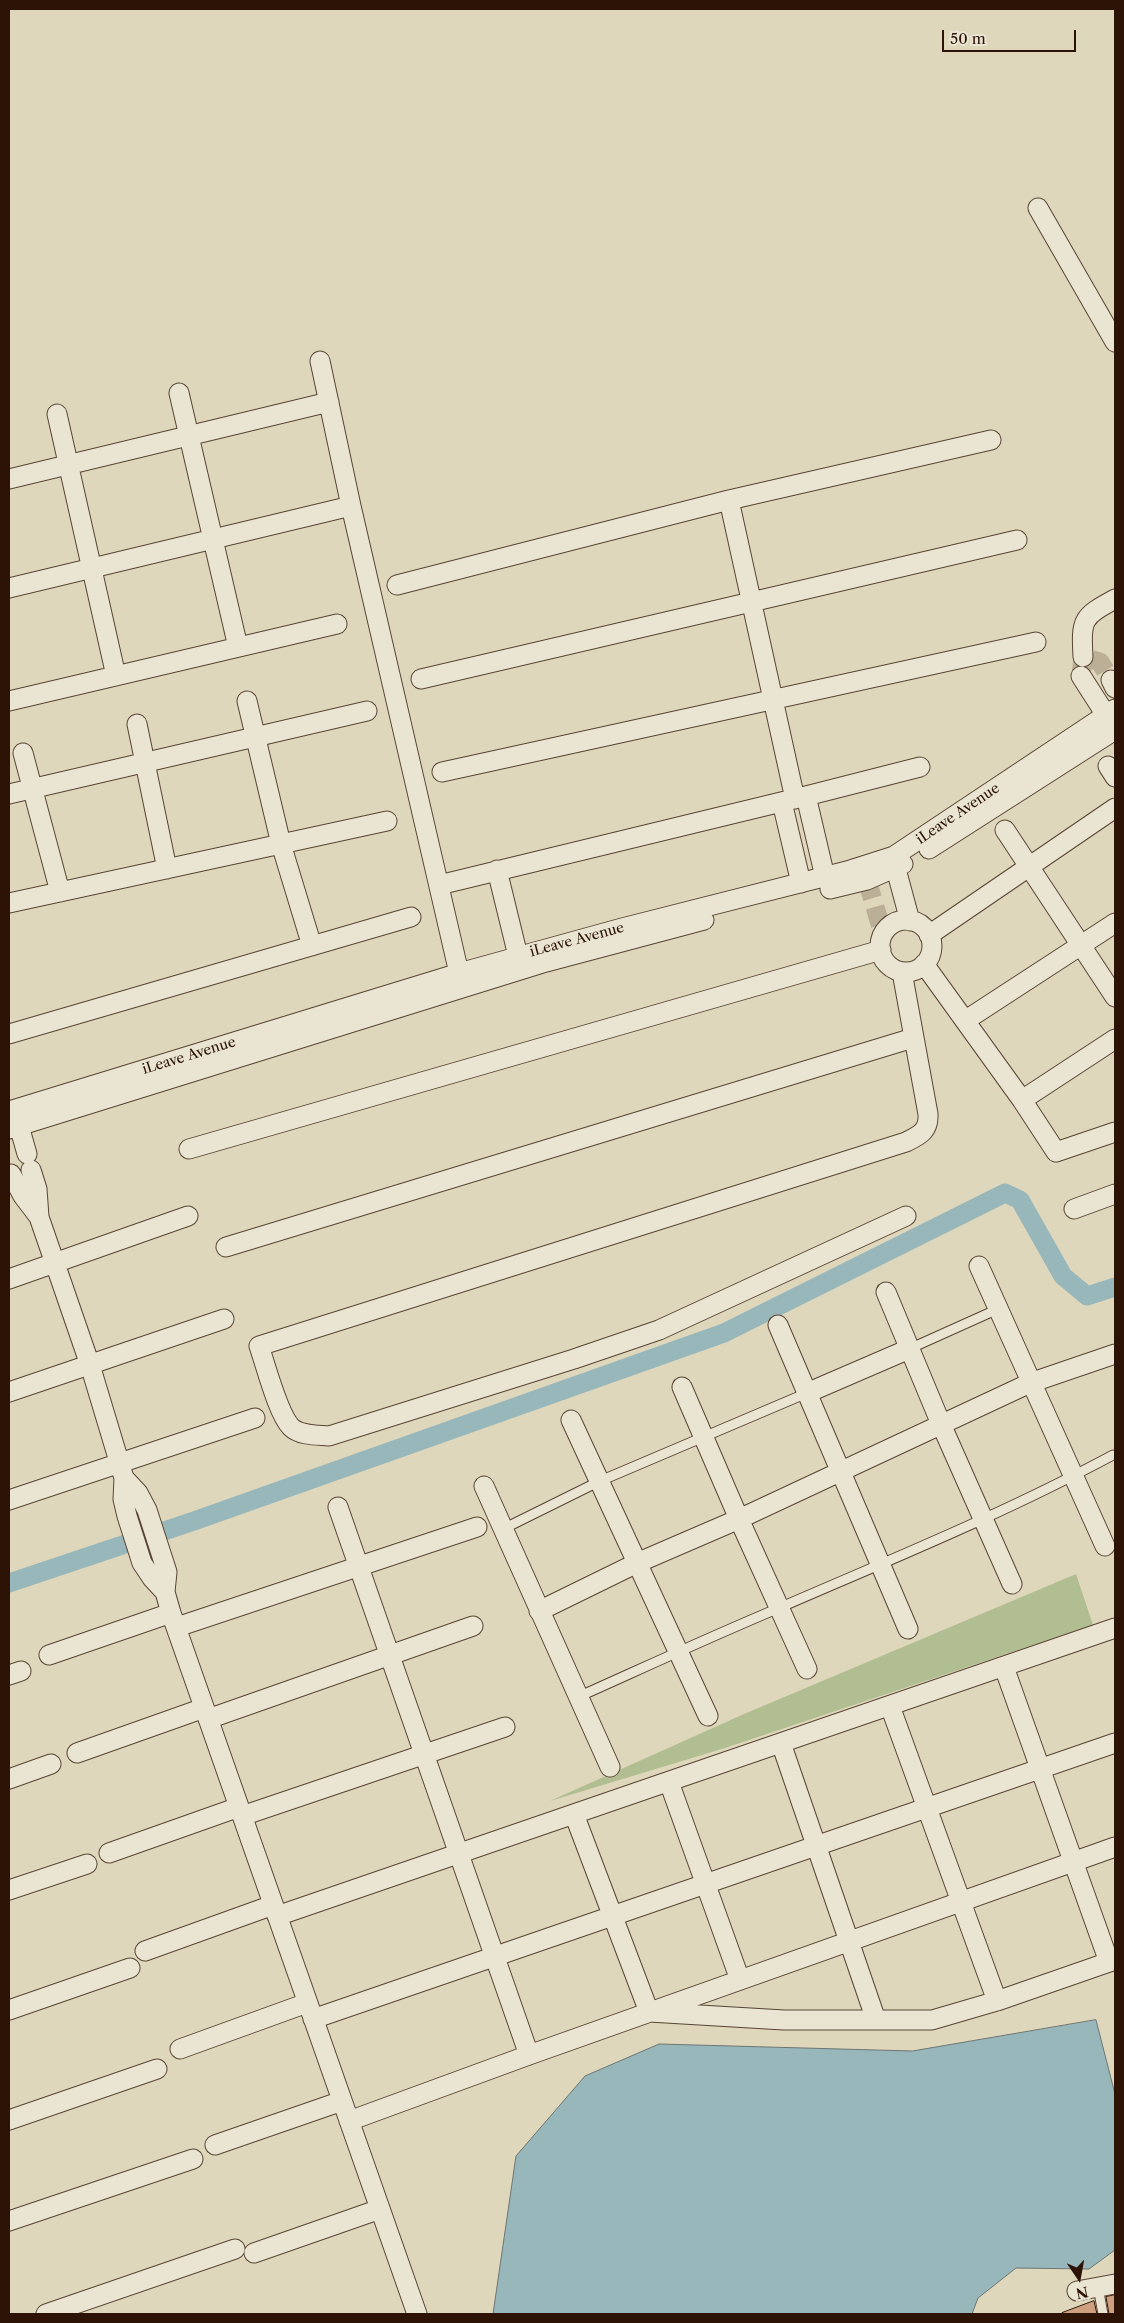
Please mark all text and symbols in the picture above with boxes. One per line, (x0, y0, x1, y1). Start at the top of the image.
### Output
scale bar (944, 20, 1078, 52)
text: 50 m (950, 29, 986, 48)
street label: iLeave Avenue (913, 780, 1003, 848)
street label: iLeave Avenue (528, 919, 626, 961)
street label: iLeave Avenue (140, 1034, 238, 1078)
north arrow (1054, 2253, 1104, 2303)
text: N (1074, 2283, 1090, 2303)

